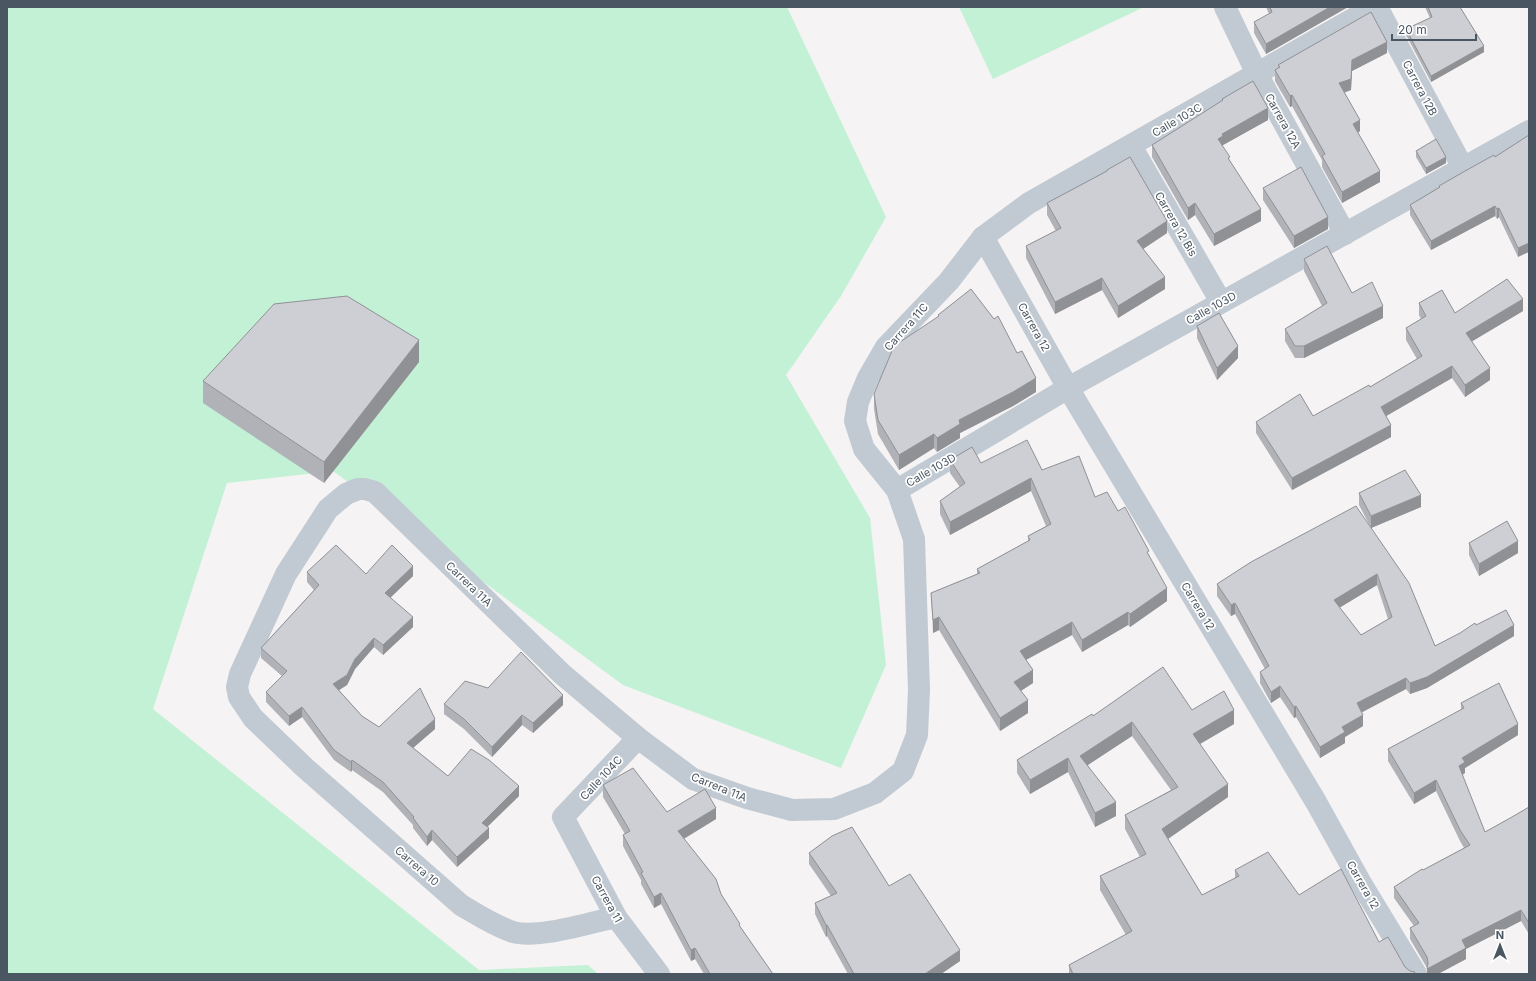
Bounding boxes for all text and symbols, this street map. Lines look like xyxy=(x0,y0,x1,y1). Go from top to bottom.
scale bar xyxy=(1392,16,1476,42)
text: 20 m xyxy=(1398,22,1427,37)
street label: Carrera 12B xyxy=(1400,58,1440,118)
street label: Carrera 12A xyxy=(1262,91,1304,151)
street label: Calle 103C xyxy=(1150,100,1204,140)
street label: Carrera 12 Bis xyxy=(1152,189,1200,259)
street label: Calle 103D xyxy=(1183,288,1239,328)
street label: Carrera 11C xyxy=(881,300,931,354)
street label: Carrera 12 xyxy=(1015,300,1053,354)
street label: Calle 103D xyxy=(904,450,958,490)
street label: Carrera 11A xyxy=(443,559,495,610)
street label: Carrera 12 xyxy=(1178,579,1218,633)
street label: Calle 104C xyxy=(577,753,625,803)
street label: Carrera 11A xyxy=(689,769,749,805)
street label: Carrera 10 xyxy=(392,843,442,889)
street label: Carrera 12 xyxy=(1344,858,1382,912)
street label: Carrera 11 xyxy=(588,873,626,925)
north arrow xyxy=(1480,925,1520,965)
text: N xyxy=(1496,928,1504,942)

